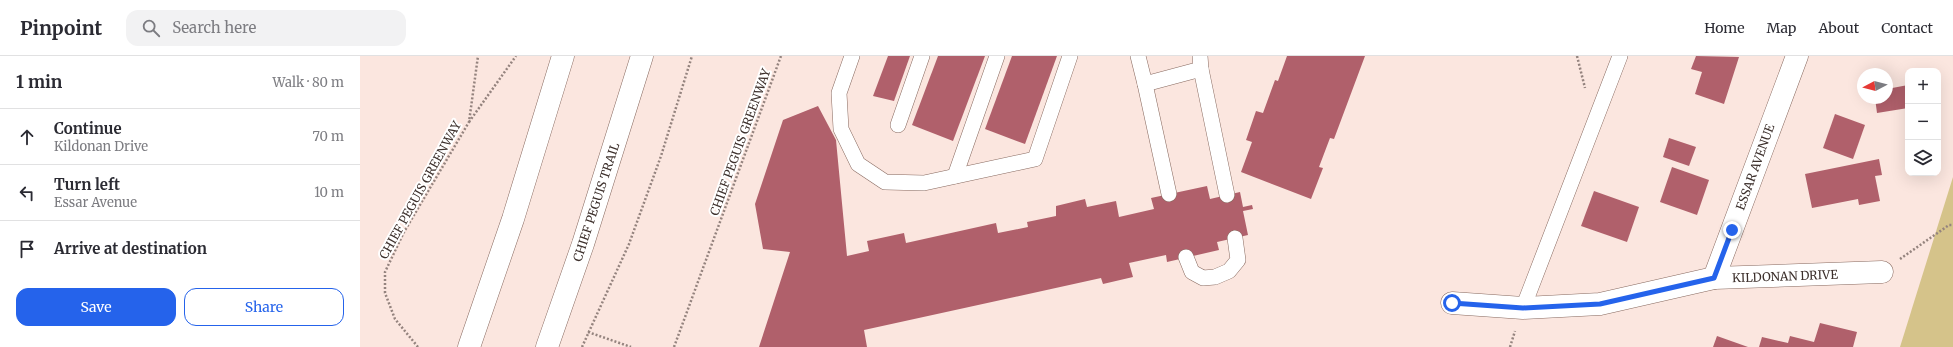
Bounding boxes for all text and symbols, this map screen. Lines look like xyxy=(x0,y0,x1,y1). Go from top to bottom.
search box xyxy=(126,10,406,46)
text: Pinpoint xyxy=(20,16,102,40)
icon: search xyxy=(140,17,162,39)
text: Search here xyxy=(172,18,256,37)
text: Home xyxy=(1704,19,1745,37)
text: Map xyxy=(1767,19,1796,37)
text: About xyxy=(1818,19,1859,37)
text: Contact xyxy=(1881,19,1933,37)
street label: CHIEF PEGUIS GREENWAY xyxy=(706,66,774,217)
north arrow xyxy=(1857,68,1893,104)
map controls xyxy=(1905,68,1941,176)
button: + xyxy=(1905,68,1941,104)
text: 1 min xyxy=(16,71,62,93)
text: Walk · 80 m xyxy=(273,74,344,91)
button: − xyxy=(1905,104,1941,140)
street label: CHIEF PEGUIS GREENWAY xyxy=(376,118,464,261)
text: Continue xyxy=(54,119,122,138)
street label: ESSAR AVENUE xyxy=(1732,122,1778,212)
icon: ahead xyxy=(16,126,38,148)
text: 70 m xyxy=(313,128,344,145)
text: Kildonan Drive xyxy=(54,138,148,155)
street label: CHIEF PEGUIS TRAIL xyxy=(570,140,622,263)
button: layers xyxy=(1905,140,1941,176)
text: Turn left xyxy=(54,175,120,194)
icon: left xyxy=(16,182,38,204)
text: 10 m xyxy=(314,184,344,201)
text: Essar Avenue xyxy=(54,194,137,211)
route end xyxy=(1723,221,1741,239)
icon: arrive xyxy=(16,238,38,260)
text: Arrive at destination xyxy=(54,239,207,258)
street label: KILDONAN DRIVE xyxy=(1732,267,1839,285)
button: Save xyxy=(16,288,176,326)
button: Share xyxy=(184,288,344,326)
route start xyxy=(1443,294,1461,312)

